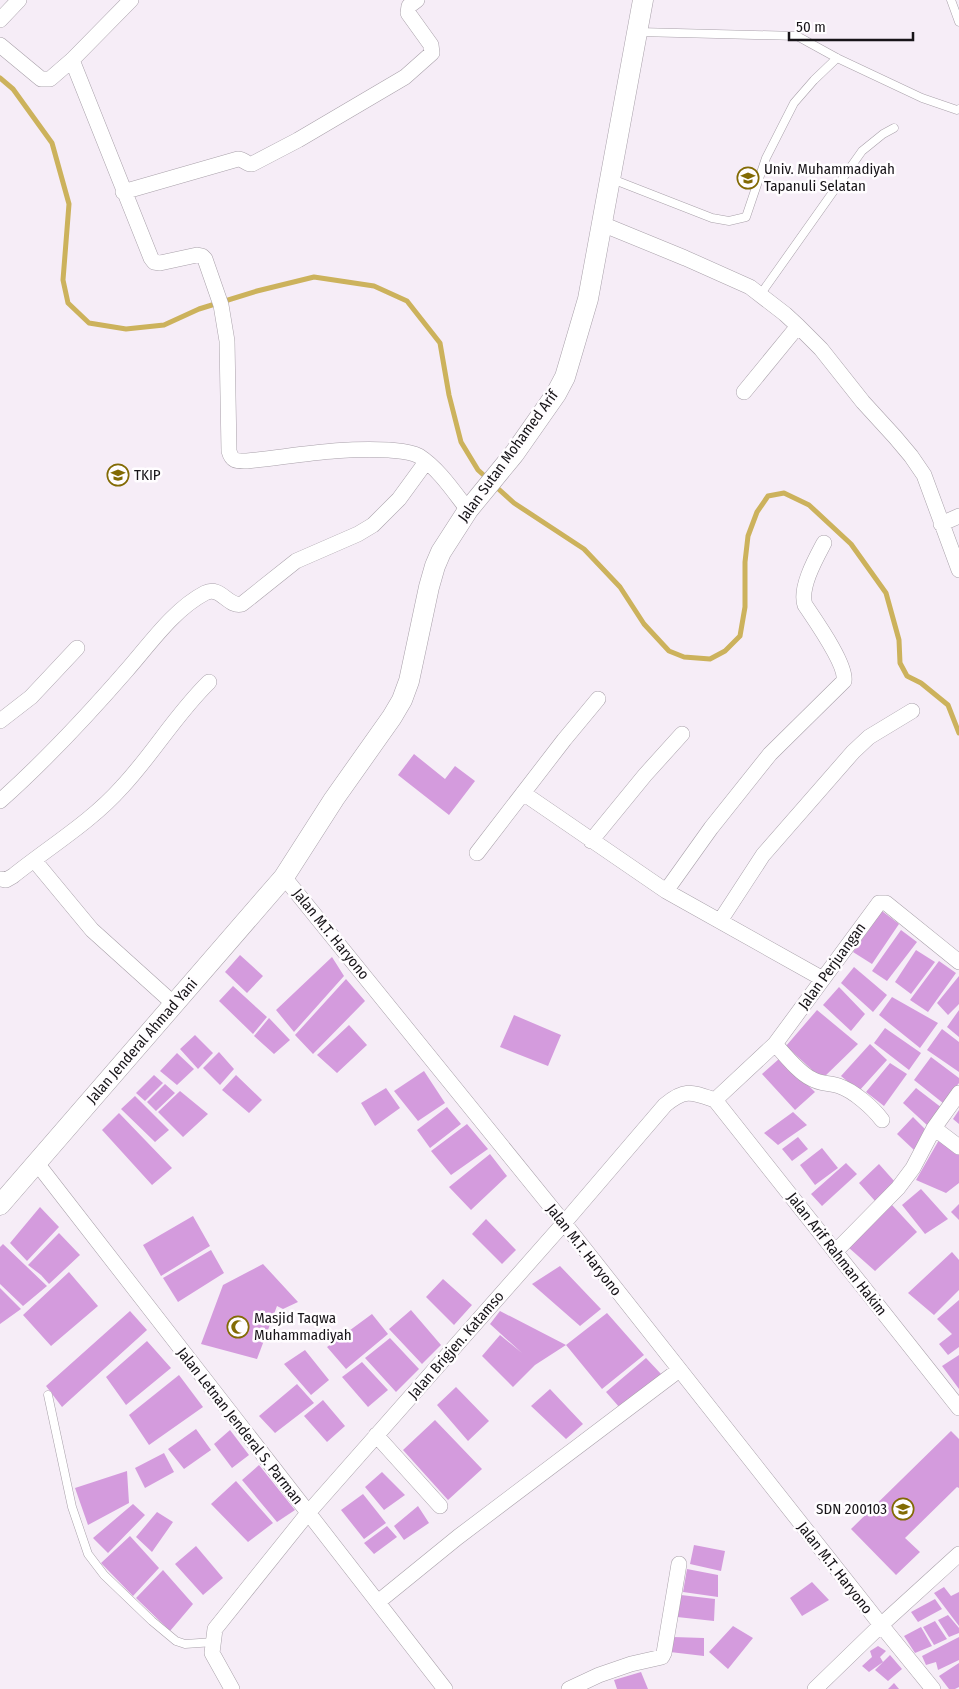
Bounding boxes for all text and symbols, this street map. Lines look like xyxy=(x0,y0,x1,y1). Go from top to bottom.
scale bar xyxy=(789,10,913,42)
text: 50 m xyxy=(796,18,826,36)
place label: Univ. Muhammadiyah Tapanuli Selatan xyxy=(764,160,895,195)
school or university icon: Univ. Muhammadiyah Tapanuli Selatan xyxy=(736,166,760,190)
street label: Jalan Sutan Mohamed Arif xyxy=(454,385,563,525)
school or university icon: TKIP xyxy=(106,463,130,487)
place label: TKIP xyxy=(134,466,161,484)
street label: Jalan M.T. Haryono xyxy=(289,885,373,983)
street label: Jalan Perjuangan xyxy=(795,919,869,1013)
street label: Jalan Jenderal Ahmad Yani xyxy=(83,975,201,1107)
street label: Jalan Arif Rahman Hakim xyxy=(783,1189,891,1319)
street label: Jalan M.T. Haryono xyxy=(543,1200,626,1300)
street label: Jalan Brigjen. Katamso xyxy=(404,1287,508,1403)
place label: Masjid Taqwa Muhammadiyah xyxy=(254,1309,352,1344)
mosque icon: Masjid Taqwa Muhammadiyah xyxy=(226,1315,250,1339)
street label: Jalan Letnan Jenderal S. Parman xyxy=(173,1344,307,1508)
school or university icon: SDN 200103 xyxy=(891,1497,915,1521)
place label: SDN 200103 xyxy=(816,1500,887,1518)
street label: Jalan M.T. Haryono xyxy=(794,1518,877,1618)

